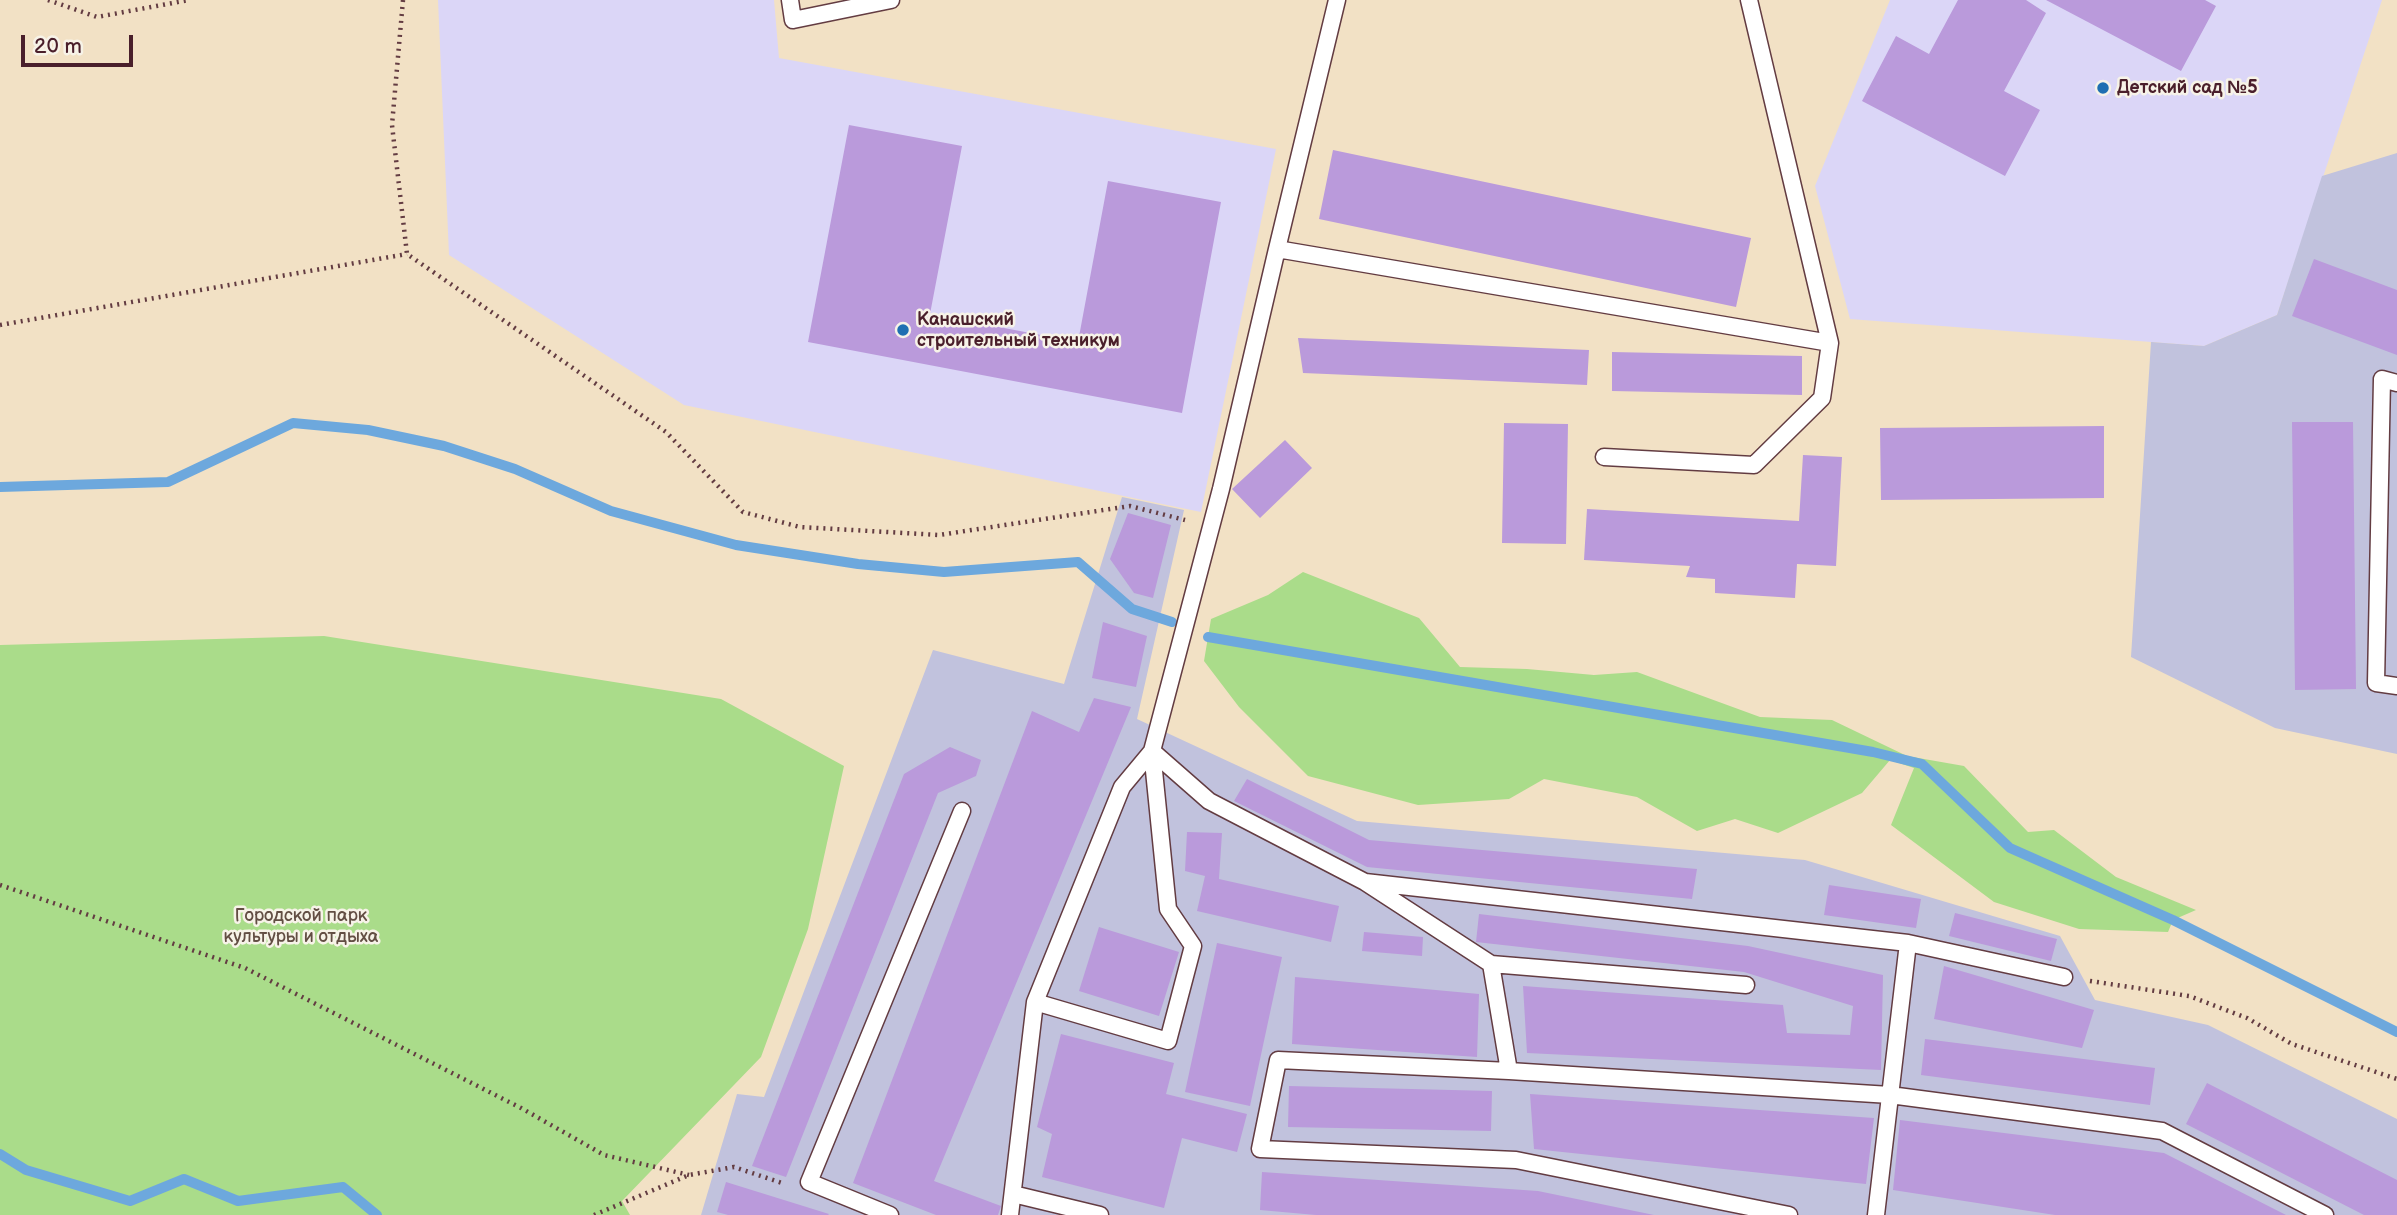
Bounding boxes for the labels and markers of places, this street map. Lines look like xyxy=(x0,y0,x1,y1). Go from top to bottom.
place label: Детский сад №5 xyxy=(2117,77,2258,99)
marker: Детский сад №5 xyxy=(2095,80,2111,96)
place label: Канашский строительный техникум xyxy=(917,309,1120,352)
marker: Канашский строительный техникум xyxy=(895,322,911,338)

